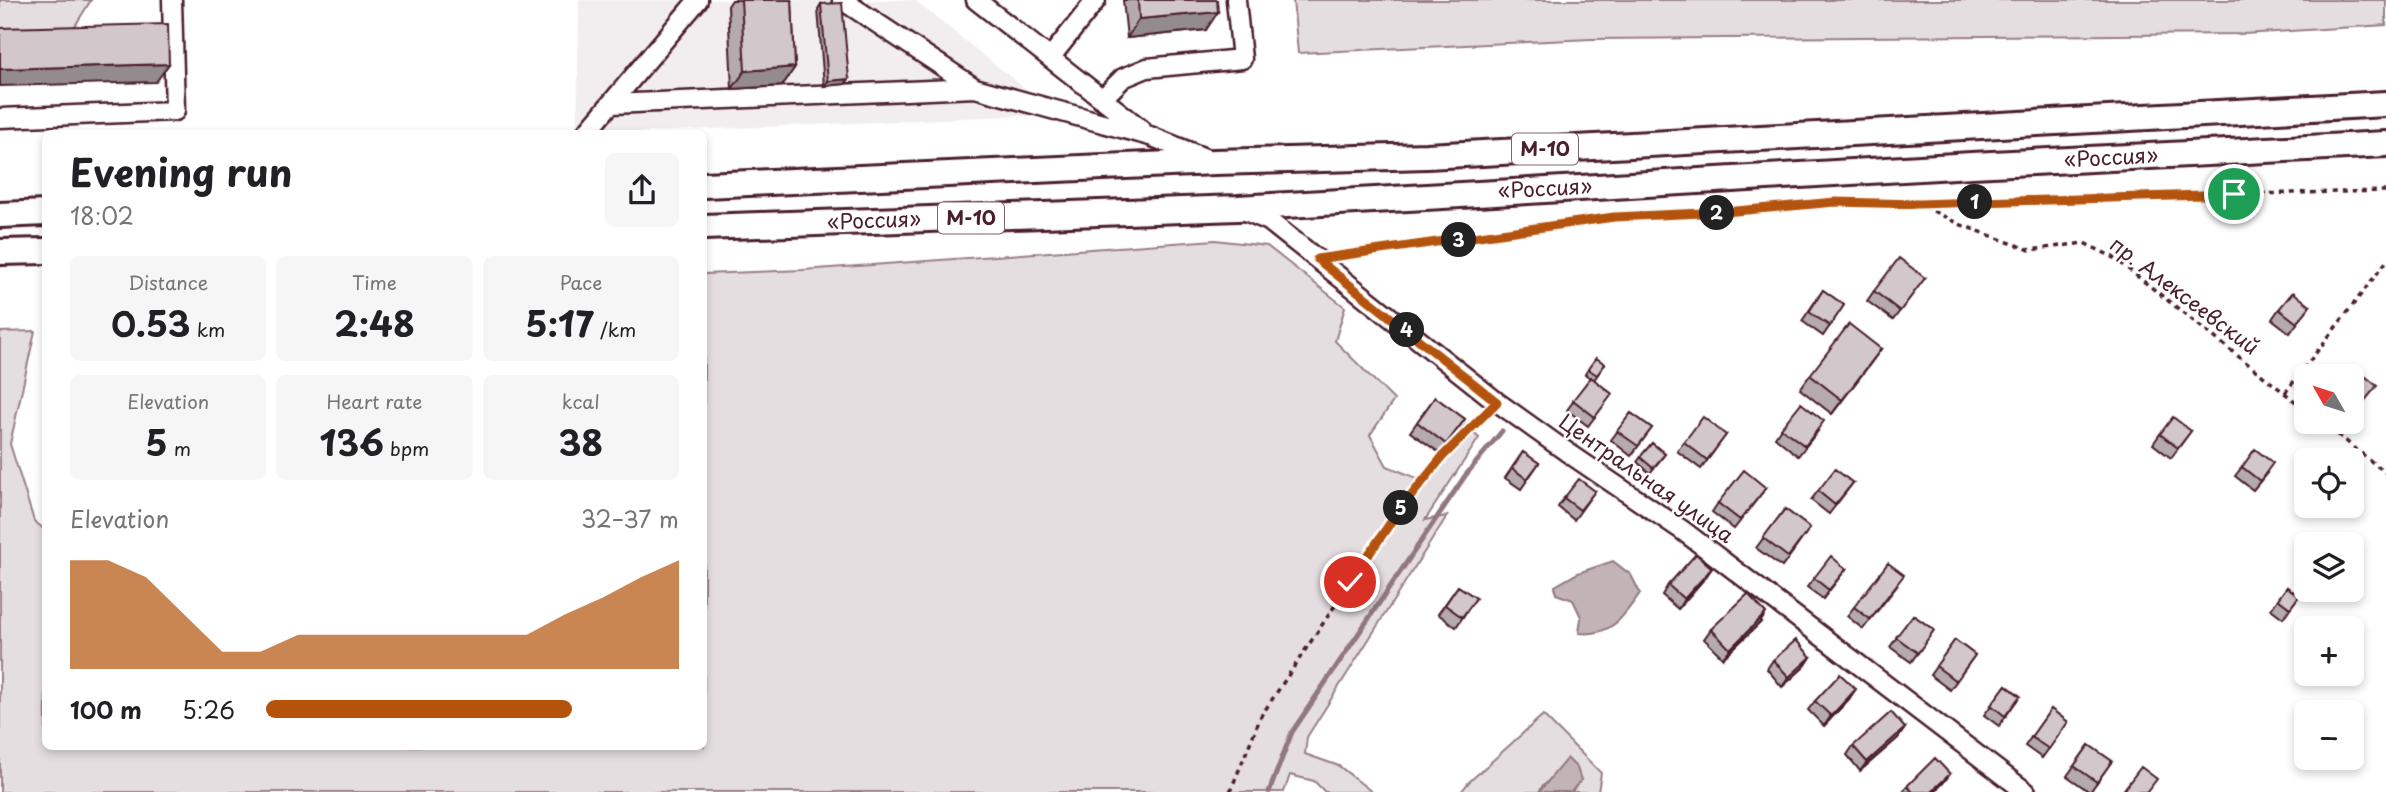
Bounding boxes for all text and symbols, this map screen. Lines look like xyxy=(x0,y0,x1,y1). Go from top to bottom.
road number: М-10 xyxy=(1512,134,1578,164)
street label: «Россия» xyxy=(2063,138,2159,174)
text: Evening run xyxy=(70,143,292,200)
button: share xyxy=(605,153,679,227)
pin xyxy=(2204,164,2264,224)
street label: «Россия» xyxy=(1497,169,1593,205)
icon: arrive xyxy=(2215,175,2253,213)
pin: 1 xyxy=(1958,184,1993,220)
text: 1 xyxy=(1970,187,1979,215)
pin: 2 xyxy=(1700,196,1734,230)
text: 18:02 xyxy=(70,198,134,233)
text: 2 xyxy=(1710,198,1723,226)
street label: «Россия» xyxy=(826,201,922,237)
road number: М-10 xyxy=(938,202,1004,233)
pin: 3 xyxy=(1442,222,1476,258)
text: 3 xyxy=(1452,225,1465,253)
street label: пр. Алексеевский xyxy=(2104,227,2267,361)
text: Distance xyxy=(128,268,208,296)
text: Time xyxy=(352,268,397,296)
text: Pace xyxy=(559,268,602,296)
text: 0.53 xyxy=(111,296,190,349)
text: 2:48 xyxy=(334,296,415,349)
text: 5:17 xyxy=(525,296,594,349)
pin: 4 xyxy=(1390,312,1424,348)
text: km xyxy=(190,315,225,343)
text: /km xyxy=(594,315,636,343)
text: 4 xyxy=(1400,315,1413,343)
north arrow xyxy=(2294,364,2364,434)
map controls xyxy=(2294,364,2364,770)
text: Elevation xyxy=(127,387,209,415)
text: Heart rate xyxy=(327,387,422,415)
text: kcal xyxy=(562,387,600,415)
street label: Центральная улица xyxy=(1553,405,1742,550)
text: 5 xyxy=(145,415,168,468)
text: 136 xyxy=(320,415,384,468)
text: 38 xyxy=(558,415,603,468)
text: m xyxy=(168,434,191,462)
text: bpm xyxy=(384,434,429,462)
button: locate xyxy=(2294,448,2364,518)
pin: 5 xyxy=(1384,490,1418,526)
text: 5 xyxy=(1394,493,1407,521)
text: Elevation xyxy=(70,501,169,536)
text: 32–37 m xyxy=(581,501,679,536)
button: layers xyxy=(2294,532,2364,602)
pin xyxy=(1320,552,1380,612)
icon: check xyxy=(1331,563,1369,601)
button: + xyxy=(2294,616,2364,686)
text: 100 m xyxy=(70,692,142,727)
text: 5:26 xyxy=(182,692,235,727)
button: − xyxy=(2294,700,2364,770)

